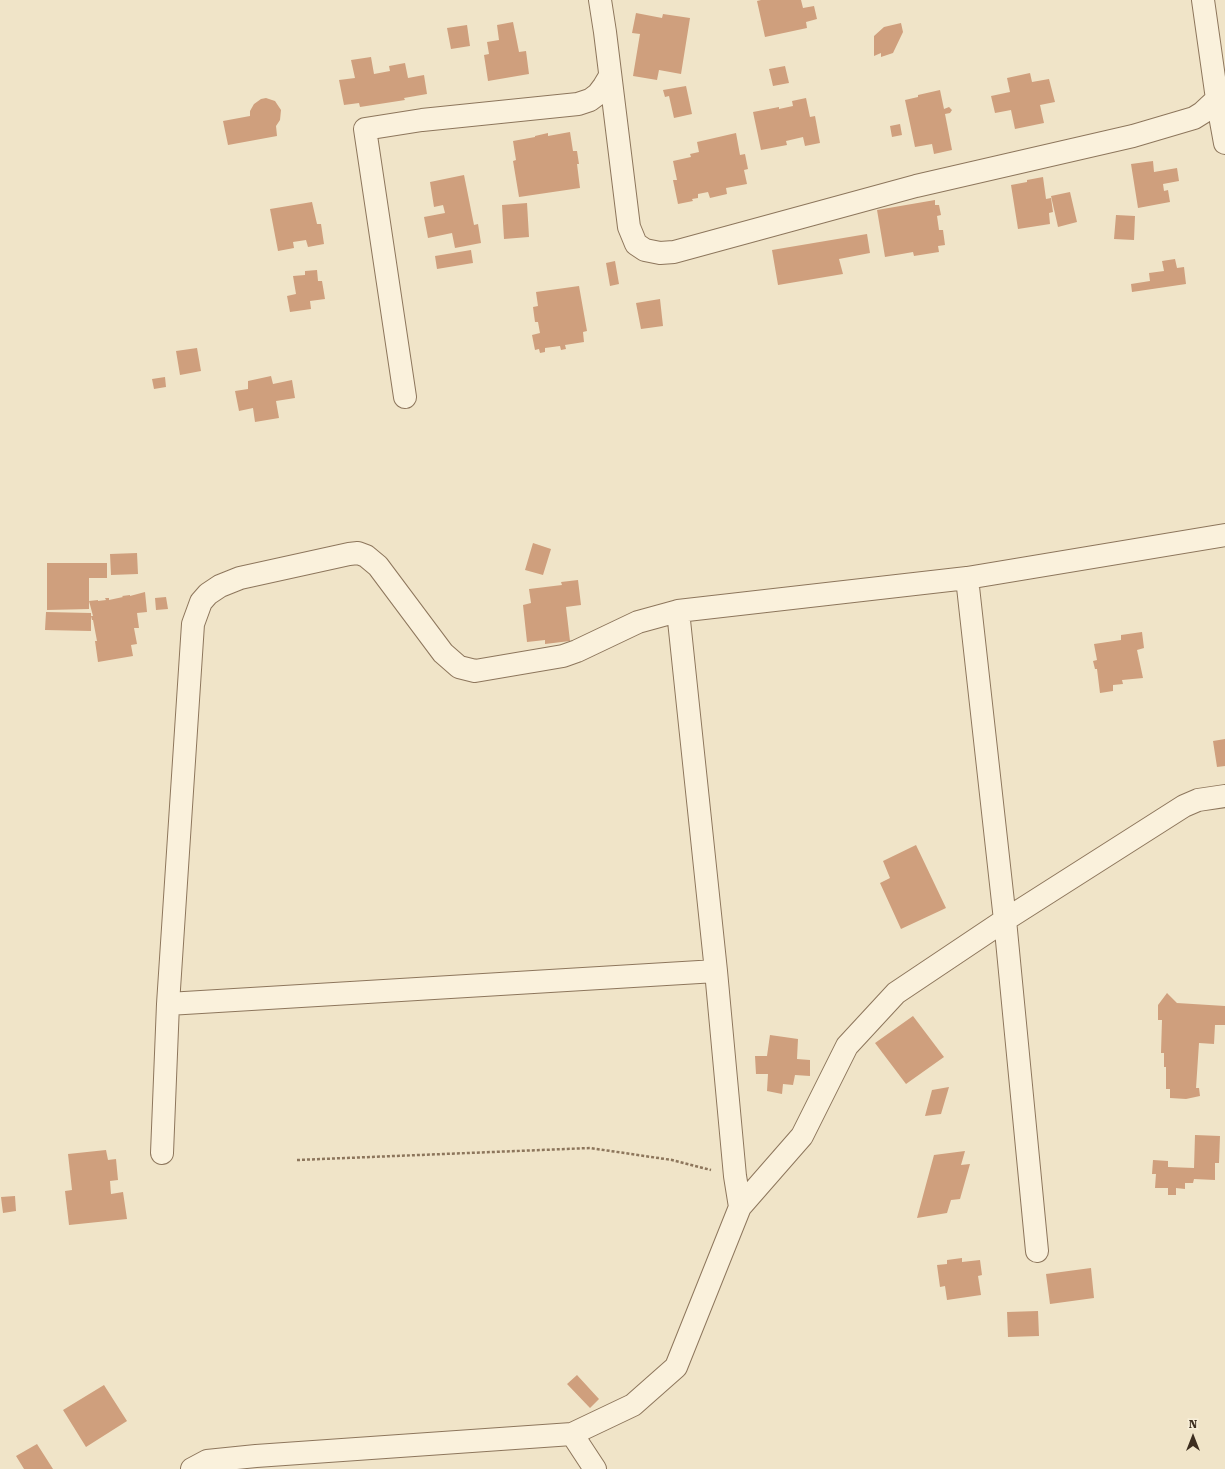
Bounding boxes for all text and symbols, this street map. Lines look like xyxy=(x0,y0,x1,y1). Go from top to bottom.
north arrow xyxy=(1173,1417,1213,1457)
text: N xyxy=(1189,1418,1197,1431)

